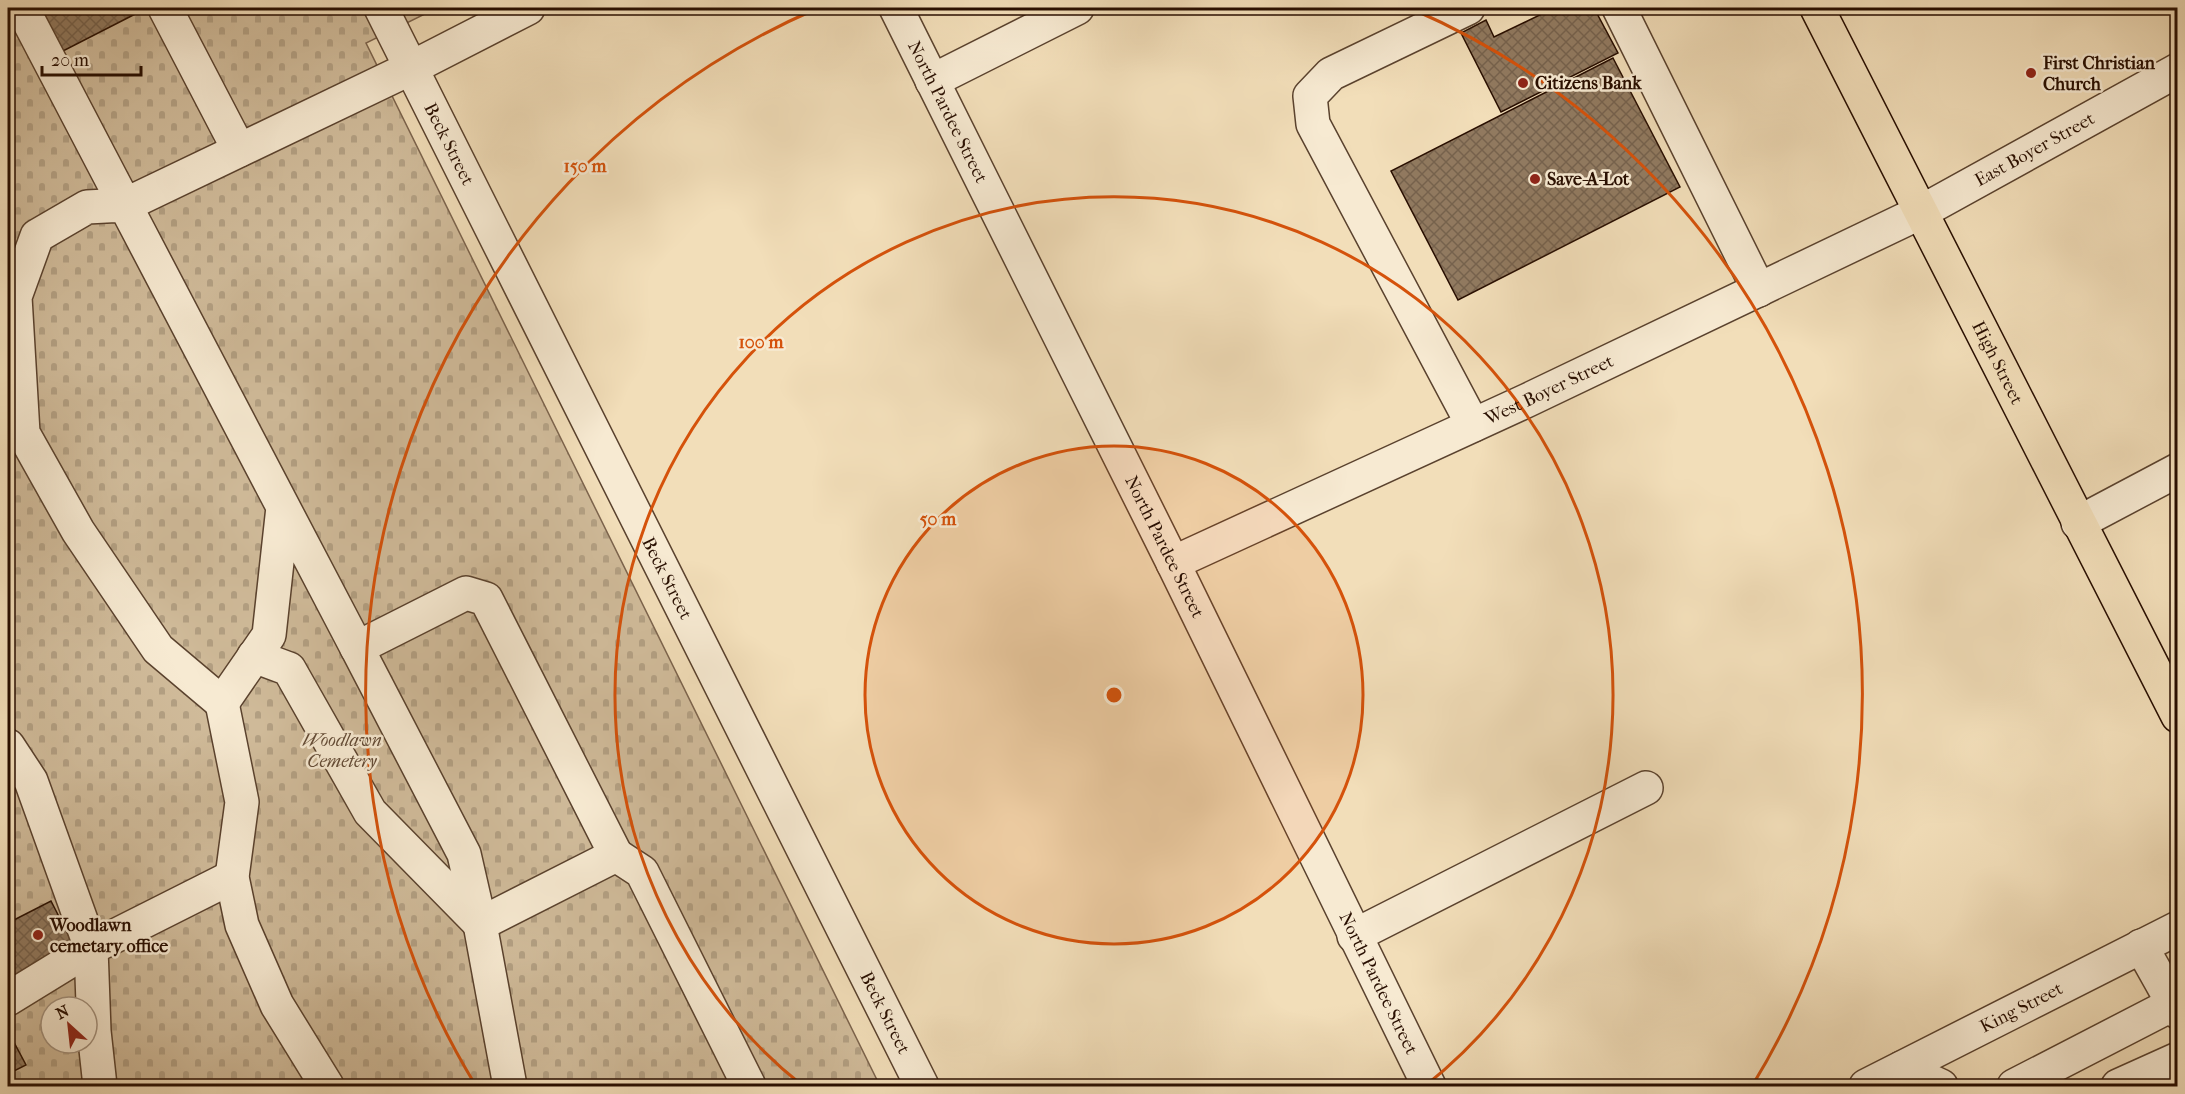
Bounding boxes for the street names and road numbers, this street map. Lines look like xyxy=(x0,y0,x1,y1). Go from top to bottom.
street label: North Pardee Street xyxy=(904,37,992,187)
street label: Beck Street xyxy=(420,99,479,189)
street label: East Boyer Street xyxy=(1971,107,2099,191)
street label: High Street xyxy=(1968,317,2028,408)
street label: West Boyer Street xyxy=(1480,350,1617,429)
street label: North Pardee Street xyxy=(1121,472,1209,622)
street label: Beck Street xyxy=(638,534,697,623)
street label: North Pardee Street xyxy=(1335,908,1423,1058)
street label: Beck Street xyxy=(856,968,915,1058)
street label: King Street xyxy=(1976,977,2067,1037)

